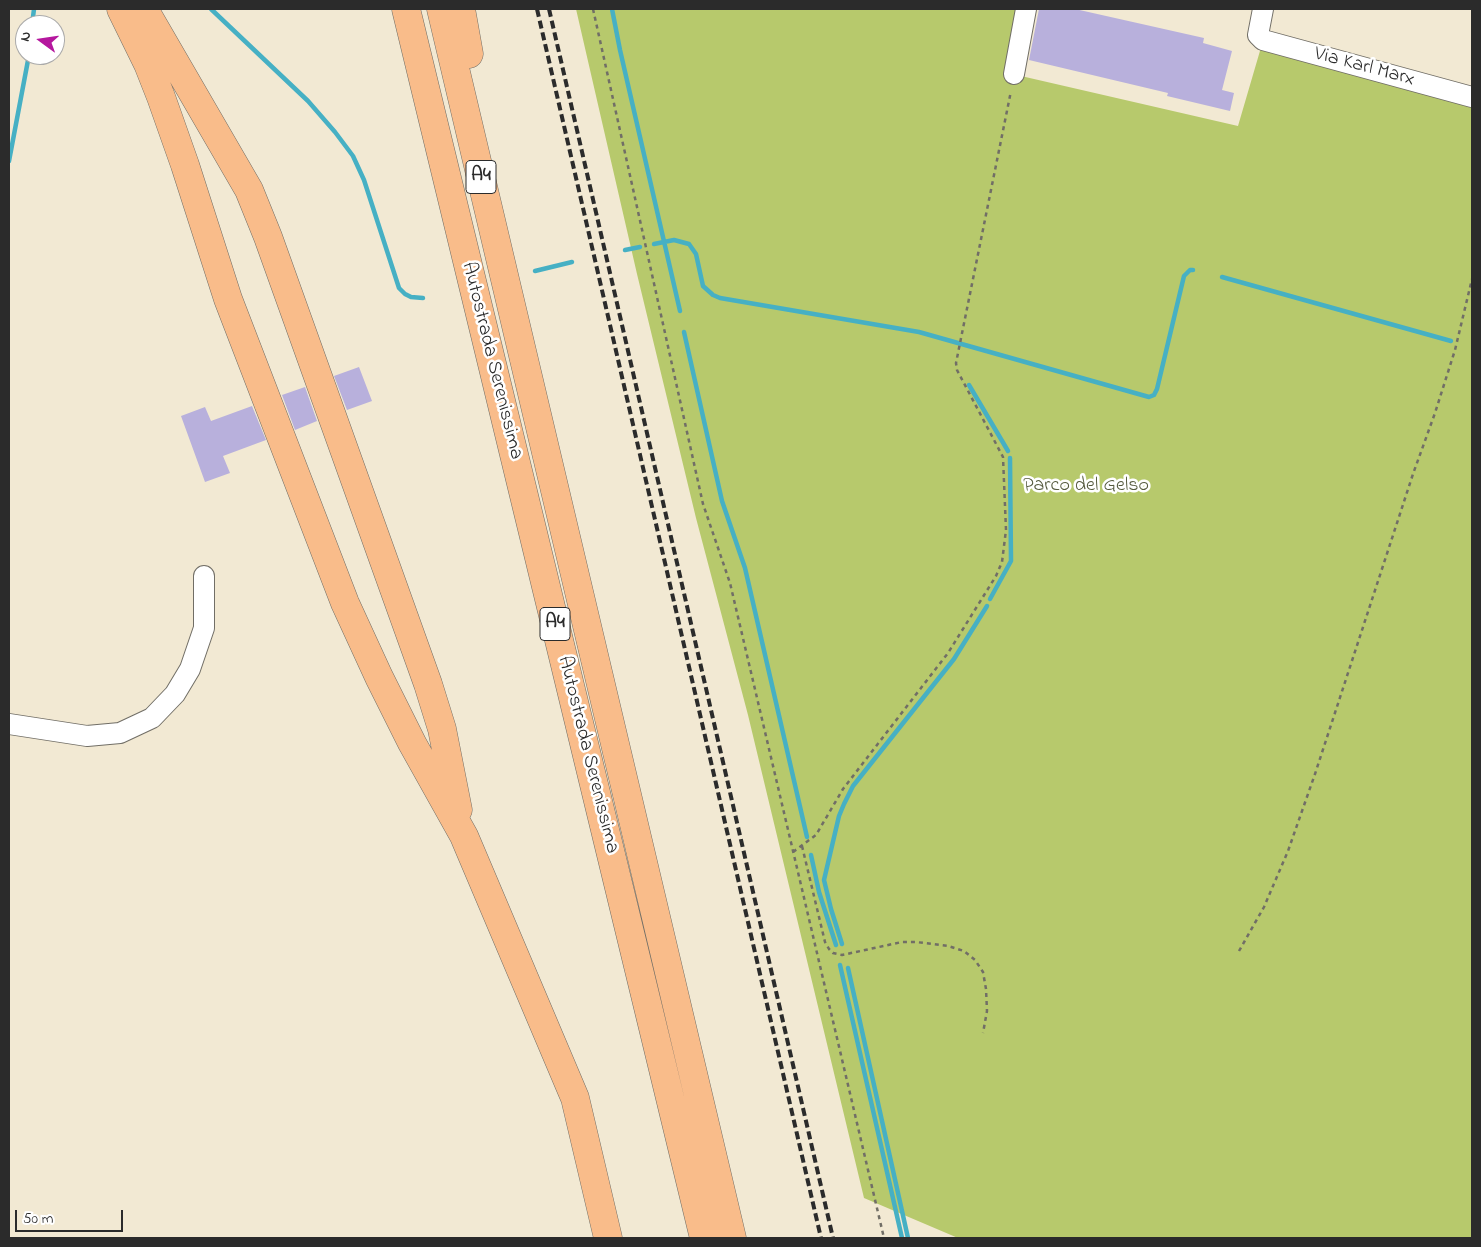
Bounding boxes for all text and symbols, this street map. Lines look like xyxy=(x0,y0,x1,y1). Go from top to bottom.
north arrow xyxy=(15,15,65,65)
text: N xyxy=(15,29,37,44)
street label: Via Karl Marx xyxy=(1311,43,1417,93)
road number: A4 xyxy=(466,160,496,193)
street label: Autostrada Serenissima xyxy=(455,260,527,462)
park label: Parco del Gelso xyxy=(1023,475,1149,499)
road number: A4 xyxy=(540,608,570,640)
street label: Autostrada Serenissima xyxy=(551,654,623,856)
scale bar xyxy=(18,1200,125,1232)
text: 50 m xyxy=(23,1208,53,1230)

